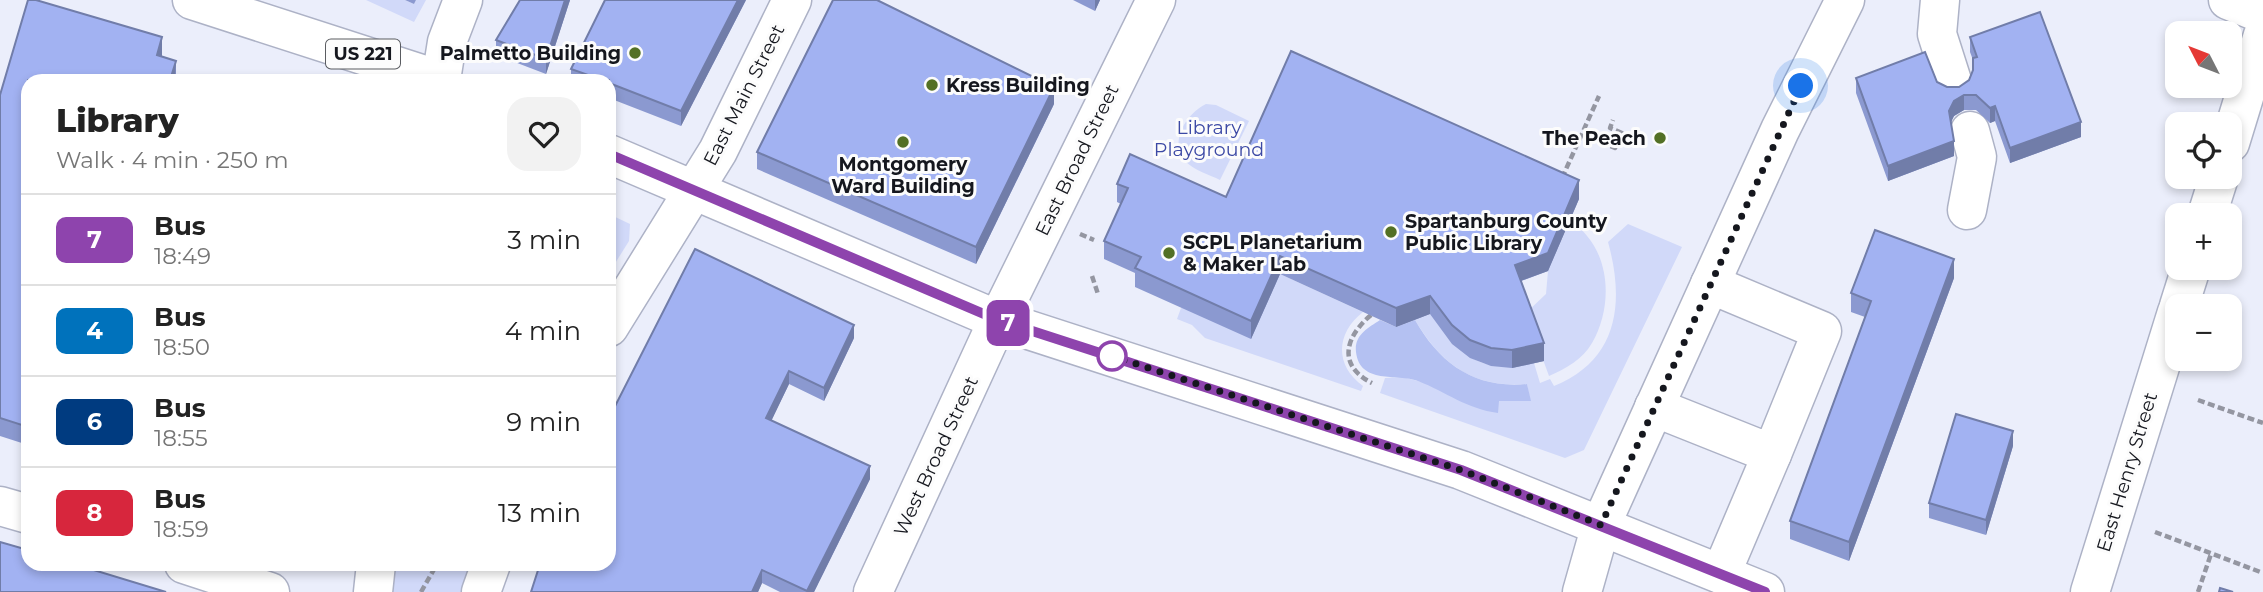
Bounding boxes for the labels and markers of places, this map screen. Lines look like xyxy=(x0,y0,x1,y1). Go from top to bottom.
place label: Palmetto Building xyxy=(440,42,621,65)
marker: Palmetto Building xyxy=(627,45,643,61)
place label: Kress Building xyxy=(946,74,1090,97)
marker: Kress Building xyxy=(924,77,940,93)
place label: The Peach xyxy=(1542,127,1646,150)
marker: The Peach xyxy=(1652,130,1668,146)
marker: Montgomery Ward Building xyxy=(895,134,911,150)
place label: Montgomery Ward Building xyxy=(831,153,975,198)
place label: Spartanburg County Public Library xyxy=(1405,210,1608,255)
marker: Spartanburg County Public Library xyxy=(1383,224,1399,240)
place label: SCPL Planetarium & Maker Lab xyxy=(1183,231,1362,276)
marker: SCPL Planetarium & Maker Lab xyxy=(1161,245,1177,261)
unlabelled marker xyxy=(1097,341,1127,371)

